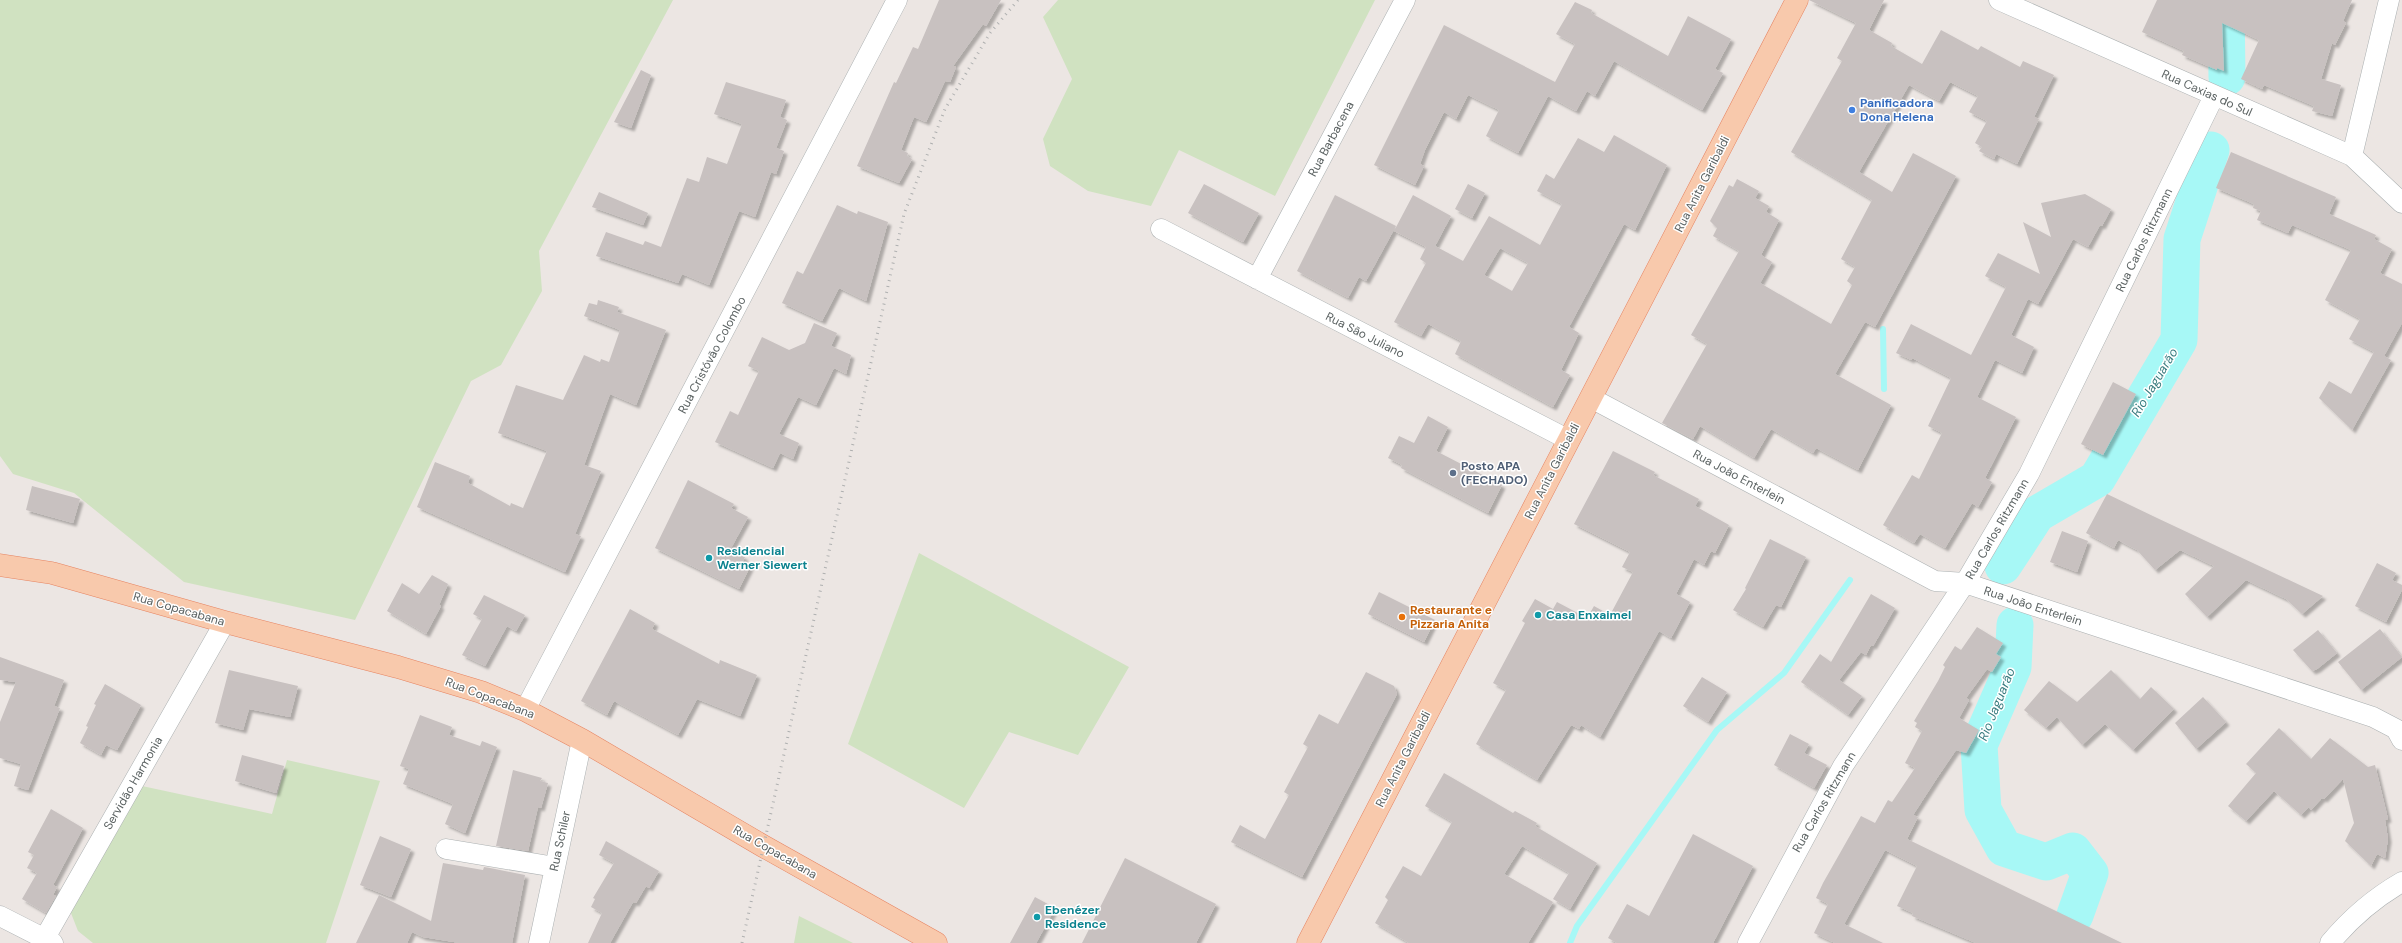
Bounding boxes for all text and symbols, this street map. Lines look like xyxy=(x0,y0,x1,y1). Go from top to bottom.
street label: Rua Caxias do Sul xyxy=(2159,66,2255,120)
place label: Panificadora Dona Helena xyxy=(1860,95,1934,125)
street label: Rua Barbacena xyxy=(1304,99,1358,179)
marker: Panificadora Dona Helena xyxy=(1847,105,1857,115)
street label: Rua Anita Garibaldi xyxy=(1671,133,1733,235)
street label: Rua Carlos Ritzmann xyxy=(2112,185,2176,295)
street label: Rua Cristóvão Colombo xyxy=(674,294,750,416)
street label: Rua São Juliano xyxy=(1323,308,1407,362)
water label: Rio Jaguarão xyxy=(2127,344,2182,420)
street label: Rua Anita Garibaldi xyxy=(1521,420,1583,522)
street label: Rua João Enterlein xyxy=(1690,446,1788,508)
place label: Posto APA (FECHADO) xyxy=(1461,458,1528,488)
marker: Posto APA (FECHADO) xyxy=(1448,468,1458,478)
street label: Rua Carlos Ritzmann xyxy=(1962,476,2032,582)
place label: Residencial Werner Siewert xyxy=(717,543,808,573)
marker: Residencial Werner Siewert xyxy=(704,553,714,563)
street label: Rua João Enterlein xyxy=(1982,583,2084,629)
street label: Rua Copacabana xyxy=(131,588,227,630)
place label: Restaurante e Pizzaria Anita xyxy=(1410,602,1492,632)
place label: Casa Enxaimel xyxy=(1546,607,1631,623)
marker: Casa Enxaimel xyxy=(1533,610,1543,620)
marker: Restaurante e Pizzaria Anita xyxy=(1397,612,1407,622)
water label: Rio Jaguarão xyxy=(1974,665,2019,743)
street label: Rua Copacabana xyxy=(443,674,537,722)
street label: Rua Anita Garibaldi xyxy=(1372,708,1434,810)
street label: Servidão Harmonia xyxy=(100,734,166,832)
street label: Rua Carlos Ritzmann xyxy=(1789,749,1859,855)
street label: Rua Schiler xyxy=(546,809,574,873)
street label: Rua Copacabana xyxy=(730,821,820,883)
place label: Ebenézer Residence xyxy=(1045,902,1106,932)
marker: Ebenézer Residence xyxy=(1032,912,1042,922)

